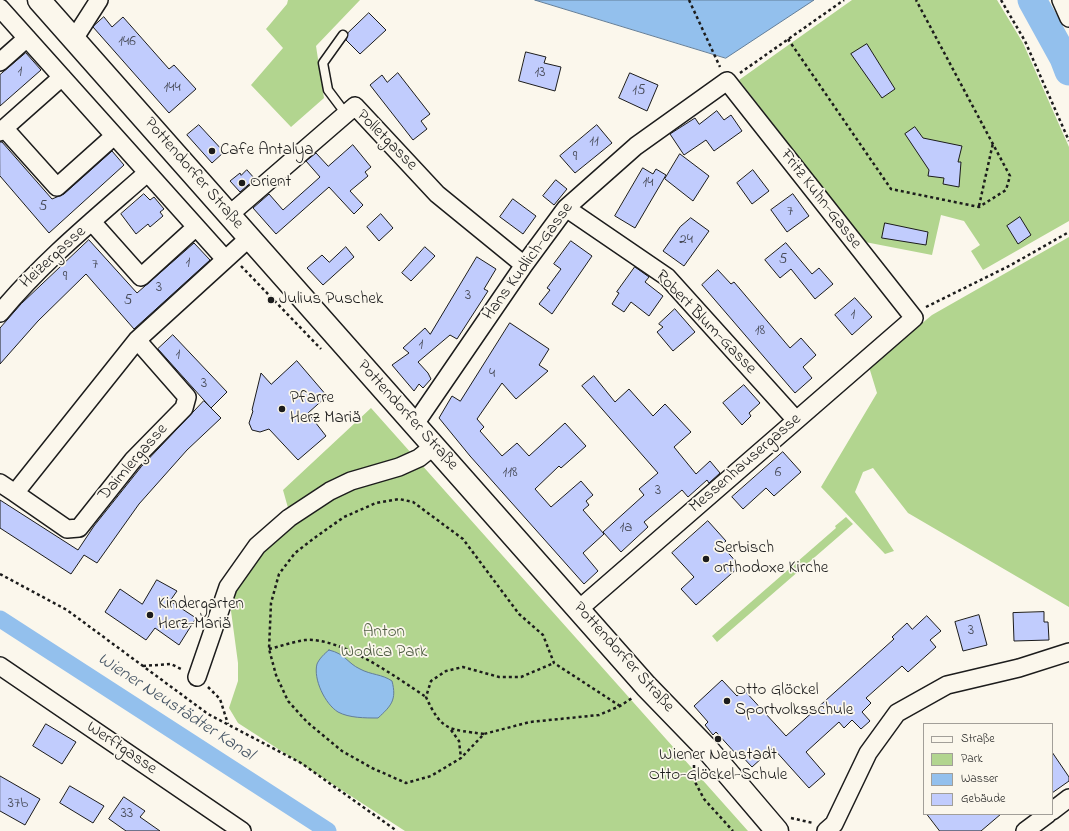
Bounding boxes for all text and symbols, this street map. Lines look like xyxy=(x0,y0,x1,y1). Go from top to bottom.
house number: 146 xyxy=(118,34,136,52)
house number: 1 xyxy=(18,64,22,82)
house number: 13 xyxy=(535,65,545,83)
house number: 144 xyxy=(163,80,181,98)
house number: 15 xyxy=(632,83,646,101)
street label: Polletgasse xyxy=(351,106,421,176)
street label: Pottendorfer Straße xyxy=(139,114,247,234)
house number: 11 xyxy=(589,134,599,152)
place label: Cafe Antalya xyxy=(220,141,313,161)
marker: Cafe Antalya xyxy=(207,146,217,156)
street label: Fritz Kuhn-Gasse xyxy=(775,146,865,254)
house number: 9 xyxy=(573,149,577,167)
place label: Orient xyxy=(250,173,291,193)
house number: 14 xyxy=(643,175,653,193)
marker: Orient xyxy=(237,178,247,188)
house number: 5 xyxy=(39,199,47,217)
street label: Hans Kudlich-Gasse xyxy=(479,199,579,325)
house number: 7 xyxy=(787,204,793,222)
street label: Heizergasse xyxy=(17,222,91,294)
house number: 24 xyxy=(679,232,693,250)
house number: 5 xyxy=(779,252,787,270)
house number: 1 xyxy=(186,255,190,273)
house number: 7 xyxy=(92,257,98,275)
street label: Robert Blum-Gasse xyxy=(650,267,760,379)
house number: 9 xyxy=(63,269,67,287)
house number: 3 xyxy=(156,280,162,298)
house number: 3 xyxy=(465,288,471,306)
place label: Julius Puschek xyxy=(279,290,383,310)
house number: 5 xyxy=(124,293,132,311)
marker: Julius Puschek xyxy=(266,295,276,305)
house number: 1 xyxy=(851,307,855,325)
house number: 18 xyxy=(755,323,765,341)
house number: 1 xyxy=(419,337,423,355)
house number: 1 xyxy=(176,347,180,365)
street label: Pottendorfer Straße xyxy=(352,357,462,475)
house number: 4 xyxy=(489,366,495,384)
house number: 3 xyxy=(201,376,207,394)
place label: Pfarre Herz Mariä xyxy=(290,389,361,429)
marker: Pfarre Herz Mariä xyxy=(277,404,287,414)
street label: Messenhausergasse xyxy=(686,410,806,518)
street label: Daimlergasse xyxy=(95,420,173,506)
house number: 118 xyxy=(502,465,518,483)
house number: 6 xyxy=(775,465,781,483)
house number: 3 xyxy=(655,483,661,501)
house number: 1a xyxy=(620,520,632,538)
place label: Serbisch orthodoxe Kirche xyxy=(714,539,828,579)
marker: Serbisch orthodoxe Kirche xyxy=(701,554,711,564)
place label: Kindergarten Herz-Mariä xyxy=(158,595,244,635)
street label: Pottendorfer Straße xyxy=(568,599,678,717)
marker: Kindergarten Herz-Mariä xyxy=(145,610,155,620)
park label: Anton Wodica Park xyxy=(341,623,427,663)
house number: 3 xyxy=(968,623,974,641)
water label: Wiener Neustädter Kanal xyxy=(93,649,257,767)
place label: Otto Glöckel Sportvolksschule xyxy=(735,681,853,721)
marker: Otto Glöckel Sportvolksschule xyxy=(722,696,732,706)
street label: Werftgasse xyxy=(82,718,160,780)
legend xyxy=(923,723,1053,815)
text: Straße xyxy=(961,730,995,748)
marker: Wiener Neustadt Otto-Glöckel-Schule xyxy=(713,734,723,744)
place label: Wiener Neustadt Otto-Glöckel-Schule xyxy=(649,746,787,786)
text: Park xyxy=(961,750,983,768)
text: Wasser xyxy=(961,770,998,788)
text: Gebäude xyxy=(961,790,1005,808)
house number: 37b xyxy=(8,796,28,814)
house number: 33 xyxy=(121,806,133,824)

